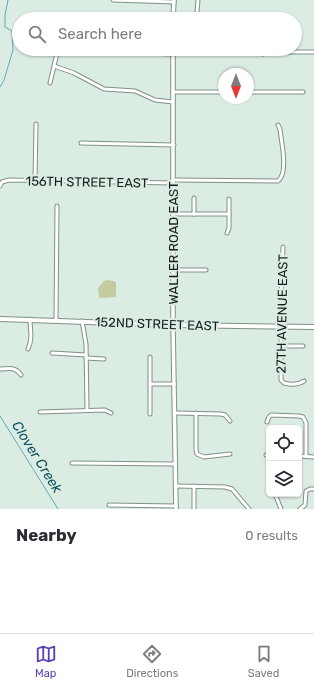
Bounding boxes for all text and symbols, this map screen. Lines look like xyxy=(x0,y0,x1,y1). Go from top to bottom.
search box xyxy=(12,12,302,56)
icon: search xyxy=(26,23,48,45)
text: Search here xyxy=(58,25,142,43)
north arrow xyxy=(218,68,254,104)
street label: 156TH STREET EAST xyxy=(26,173,149,191)
street label: WALLER ROAD EAST xyxy=(166,181,181,304)
street label: 27TH AVENUE EAST xyxy=(273,254,291,374)
street label: 152ND STREET EAST xyxy=(95,314,220,334)
water label: Clover Creek xyxy=(8,418,66,497)
map controls xyxy=(266,425,302,497)
button: locate xyxy=(266,425,302,461)
button: layers xyxy=(266,461,302,497)
text: Nearby xyxy=(16,525,77,545)
text: 0 results xyxy=(245,528,298,543)
tab: Map xyxy=(35,643,57,680)
tab: Directions xyxy=(126,643,178,680)
tab: Saved xyxy=(248,643,279,680)

